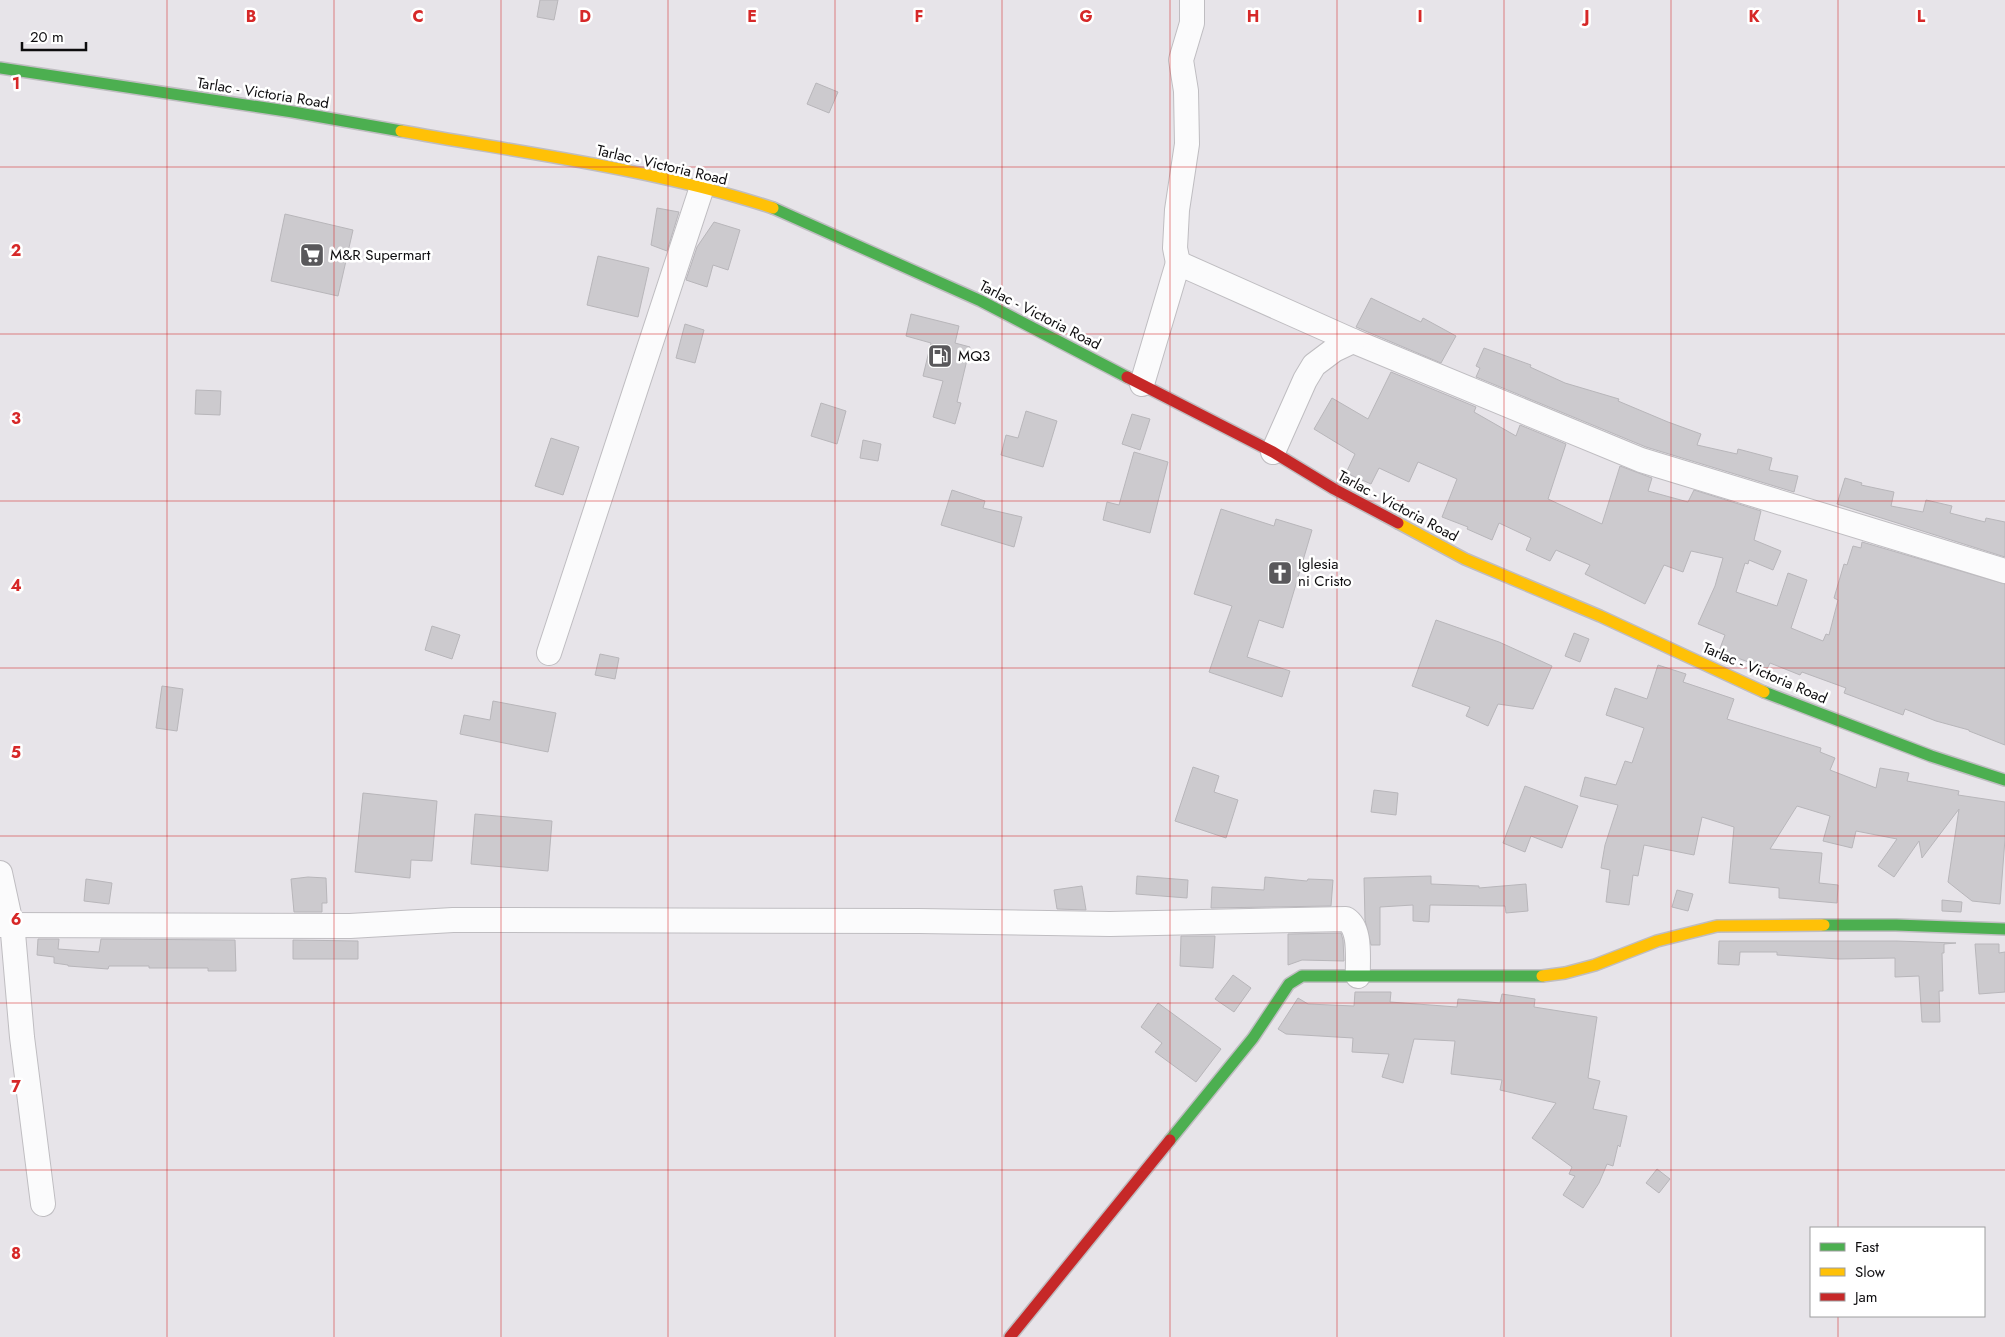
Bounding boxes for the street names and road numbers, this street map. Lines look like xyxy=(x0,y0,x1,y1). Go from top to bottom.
street label: Tarlac - Victoria Road xyxy=(195,72,331,114)
street label: Tarlac - Victoria Road xyxy=(594,139,730,191)
street label: Tarlac - Victoria Road xyxy=(975,275,1105,355)
street label: Tarlac - Victoria Road xyxy=(1334,465,1462,547)
street label: Tarlac - Victoria Road xyxy=(1699,637,1831,709)

